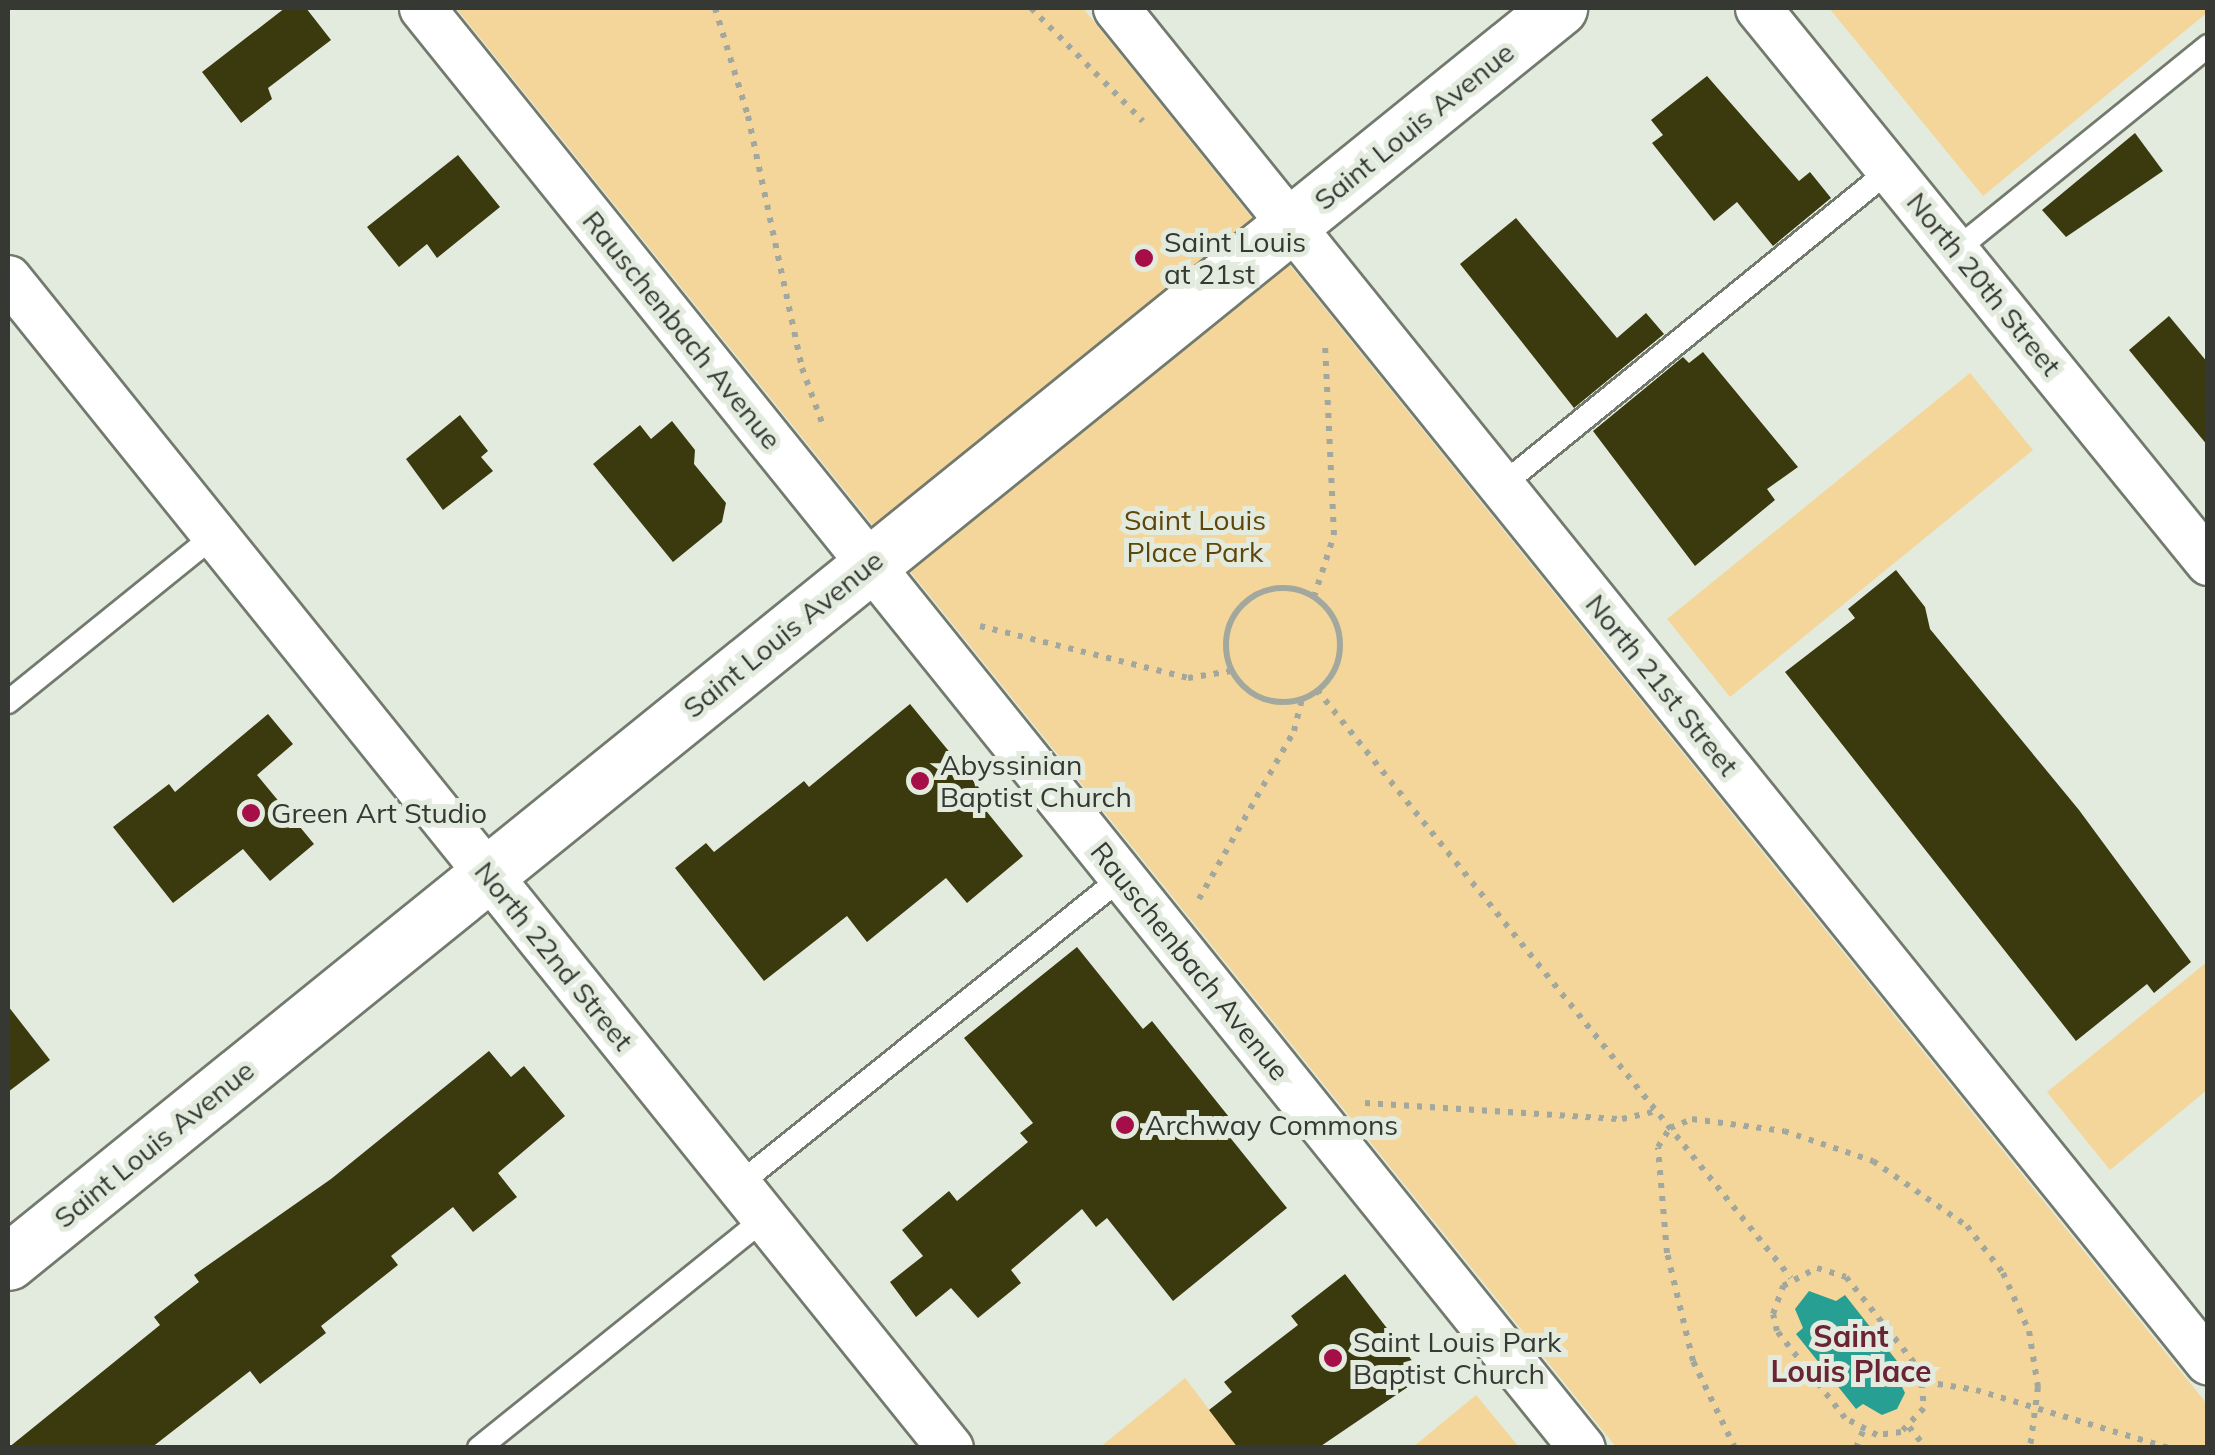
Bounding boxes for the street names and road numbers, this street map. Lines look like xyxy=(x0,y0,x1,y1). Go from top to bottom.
street label: Saint Louis Avenue xyxy=(1307,35,1521,217)
street label: North 20th Street xyxy=(1900,186,2068,382)
street label: Rauschenbach Avenue xyxy=(576,204,788,456)
street label: Saint Louis Avenue xyxy=(676,543,890,725)
street label: North 21st Street xyxy=(1579,588,1745,782)
street label: Rauschenbach Avenue xyxy=(1084,835,1296,1087)
street label: North 22nd Street xyxy=(468,855,640,1057)
street label: Saint Louis Avenue xyxy=(47,1053,261,1235)

